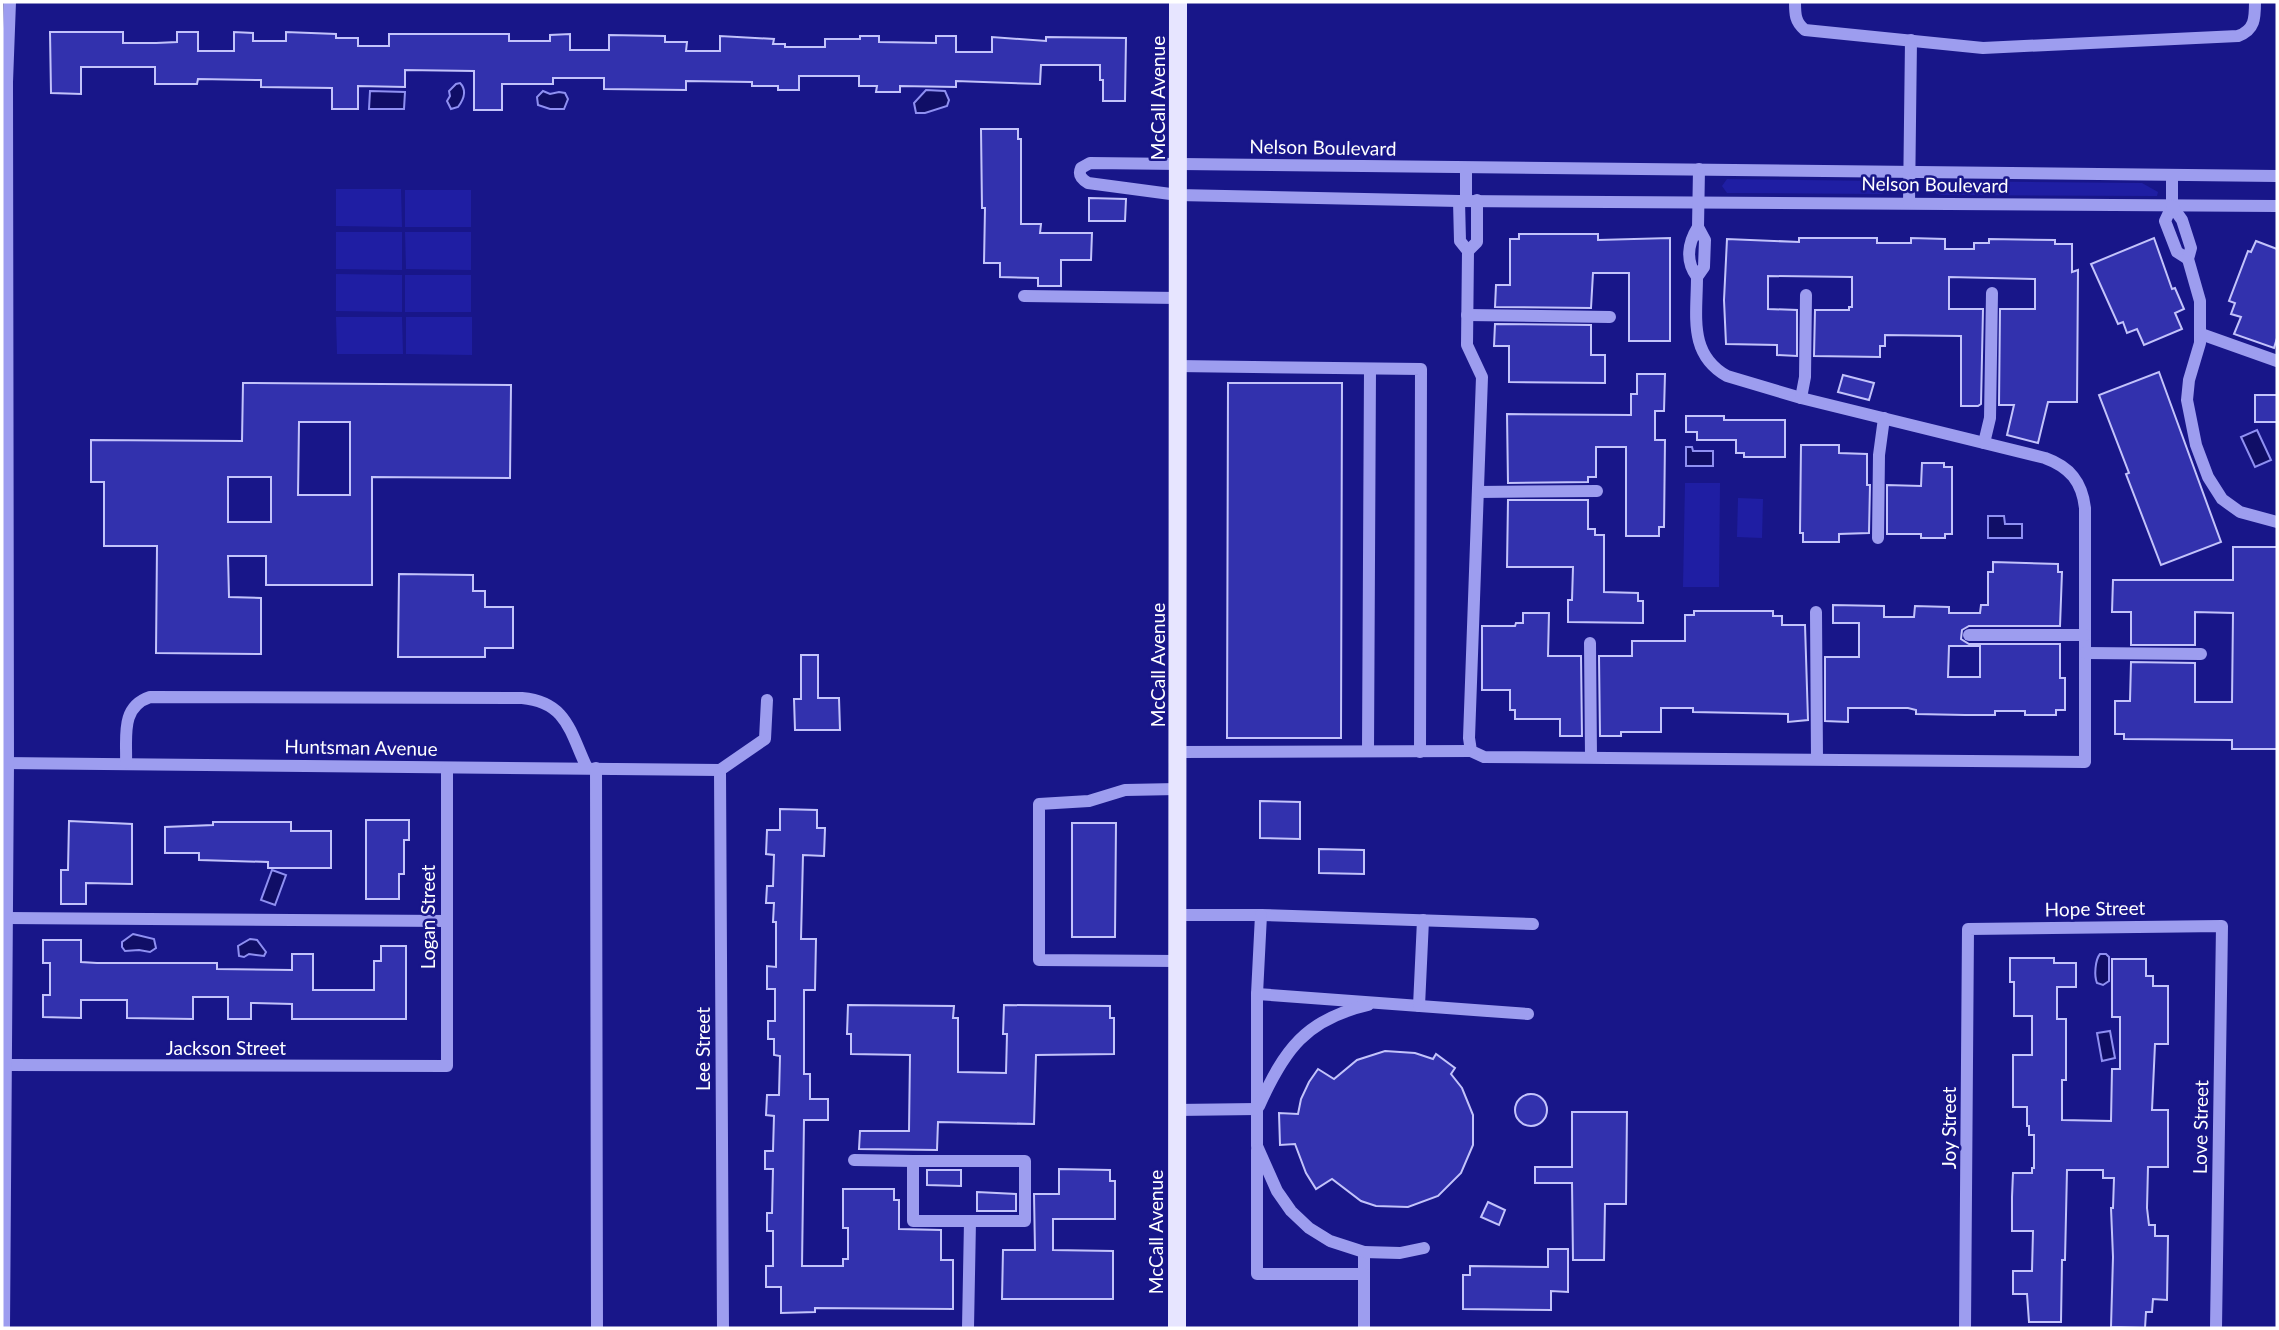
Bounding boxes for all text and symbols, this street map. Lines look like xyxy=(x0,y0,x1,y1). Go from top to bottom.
street label: McCall Avenue xyxy=(1146,36,1169,160)
street label: Nelson Boulevard xyxy=(1249,134,1397,160)
street label: Nelson Boulevard xyxy=(1861,171,2009,197)
street label: McCall Avenue xyxy=(1146,603,1169,727)
street label: Huntsman Avenue xyxy=(284,734,438,760)
street label: Logan Street xyxy=(416,865,439,969)
street label: Hope Street xyxy=(2045,896,2146,920)
street label: Lee Street xyxy=(691,1007,714,1091)
street label: Jackson Street xyxy=(166,1036,286,1059)
street label: Love Street xyxy=(2188,1080,2212,1174)
street label: Joy Street xyxy=(1937,1087,1960,1169)
street label: McCall Avenue xyxy=(1144,1170,1167,1294)

